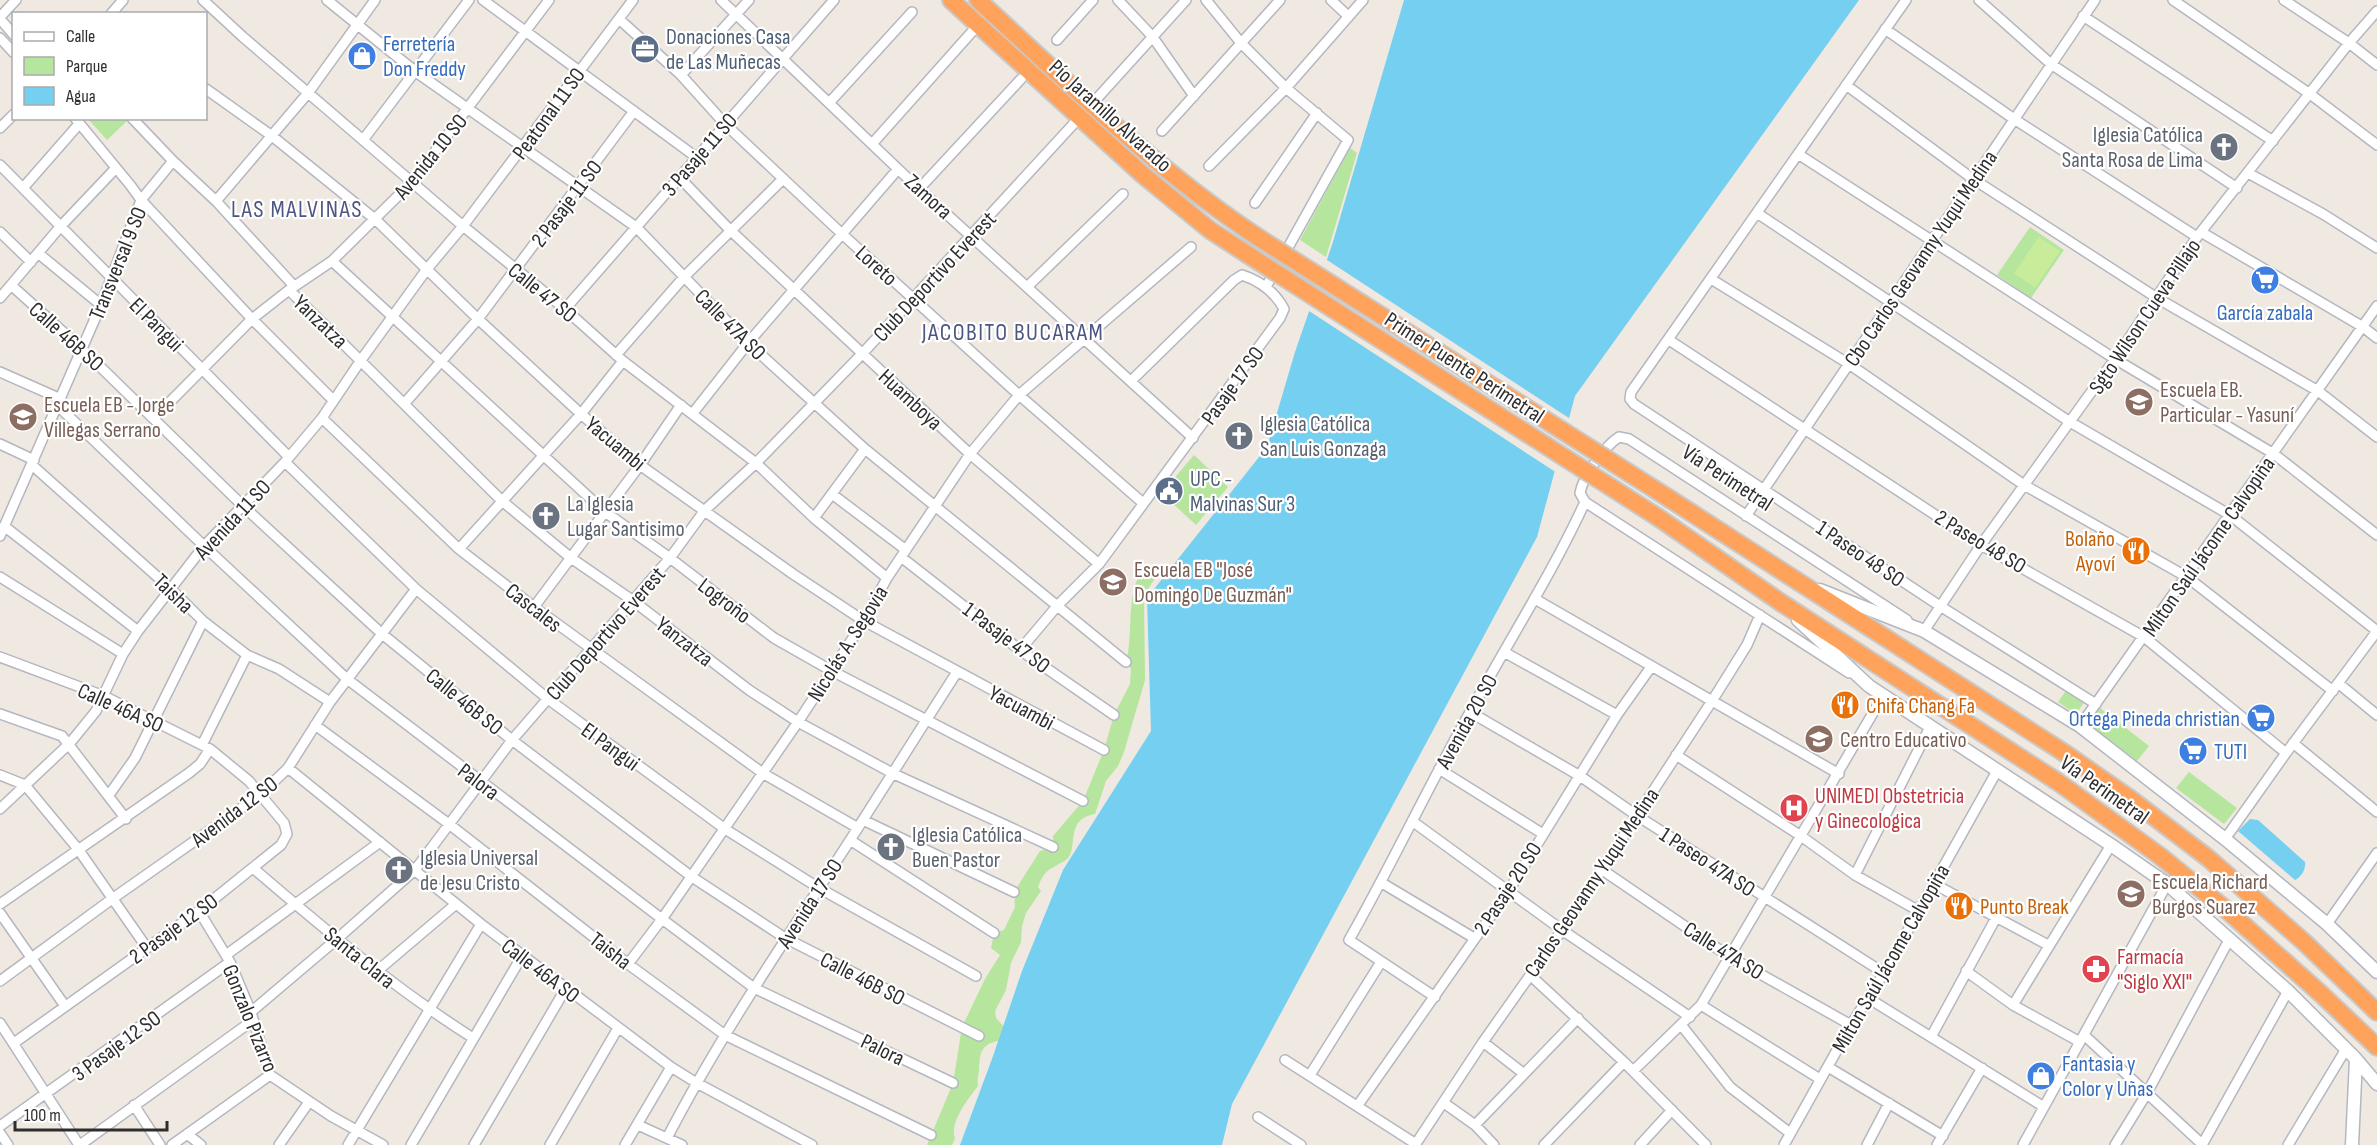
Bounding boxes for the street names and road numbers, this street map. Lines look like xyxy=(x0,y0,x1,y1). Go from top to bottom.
street label: Pío Jaramillo Alvarado xyxy=(1043,54,1177,178)
street label: Peatonal 11 SO xyxy=(507,63,592,165)
street label: 3 Pasaje 11 SO xyxy=(657,108,744,202)
street label: Avenida 10 SO xyxy=(388,109,474,206)
street label: Cbo Carlos Geovanny Yuqui Medina xyxy=(1839,146,2004,372)
street label: 2 Pasaje 11 SO xyxy=(526,155,609,253)
street label: Zamora xyxy=(899,169,957,226)
street label: Transversal 9 SO xyxy=(83,203,153,324)
street label: Club Deportivo Everest xyxy=(868,206,1003,348)
street label: Sgto Wilson Cueva Pillajo xyxy=(2083,234,2207,400)
street label: Loreto xyxy=(849,240,903,292)
street label: Calle 47 SO xyxy=(502,257,582,329)
street label: Calle 47A SO xyxy=(689,284,771,366)
street label: Yanzatza xyxy=(287,290,353,355)
street label: El Pangui xyxy=(123,292,189,358)
street label: Calle 46B SO xyxy=(23,296,109,378)
street label: Primer Puente Perimetral xyxy=(1379,307,1549,430)
street label: Pasaje 17 SO xyxy=(1196,341,1271,430)
street label: Huamboya xyxy=(872,364,948,436)
street label: Yacuambi xyxy=(579,411,651,477)
street label: Vía Perimetral xyxy=(1677,439,1778,518)
street label: Milton Saúl Jácome Calvopiña xyxy=(2137,452,2281,642)
street label: Avenida 11 SO xyxy=(188,474,277,567)
street label: 2 Paseo 48 SO xyxy=(1930,504,2031,580)
street label: 1 Paseo 48 SO xyxy=(1811,515,1909,594)
street label: Club Deportivo Everest xyxy=(541,561,672,706)
street label: Taisha xyxy=(147,568,199,620)
street label: Logroño xyxy=(692,573,756,630)
street label: Cascales xyxy=(499,578,567,639)
street label: Nicolás A. Segovia xyxy=(802,581,895,707)
street label: 1 Pasaje 47 SO xyxy=(957,596,1055,680)
street label: Yanzatza xyxy=(650,611,718,673)
street label: Calle 46B SO xyxy=(420,663,508,741)
street label: Avenida 20 SO xyxy=(1430,670,1504,774)
street label: Calle 46A SO xyxy=(73,677,168,739)
street label: Yacuambi xyxy=(984,680,1059,737)
street label: El Pangui xyxy=(576,717,645,777)
street label: Vía Perimetral xyxy=(2054,750,2154,831)
street label: Palora xyxy=(452,758,504,807)
street label: Avenida 12 SO xyxy=(185,771,284,854)
street label: Carlos Geovanny Yuqui Medina xyxy=(1519,783,1666,983)
street label: 1 Paseo 47A SO xyxy=(1654,821,1760,903)
street label: 2 Pasaje 20 SO xyxy=(1468,837,1548,940)
street label: Avenida 17 SO xyxy=(771,854,849,954)
street label: Milton Saúl Jácome Calvopiña xyxy=(1826,860,1956,1058)
street label: 2 Pasaje 12 SO xyxy=(124,888,224,970)
street label: Calle 47A SO xyxy=(1678,916,1768,987)
street label: Santa Clara xyxy=(318,921,400,995)
street label: Taisha xyxy=(584,926,636,976)
street label: Calle 46A SO xyxy=(496,933,585,1009)
street label: Calle 46B SO xyxy=(815,947,909,1012)
street label: Gonzalo Pizarro xyxy=(216,961,283,1076)
street label: 3 Pasaje 12 SO xyxy=(67,1005,167,1088)
street label: Palora xyxy=(856,1028,909,1072)

